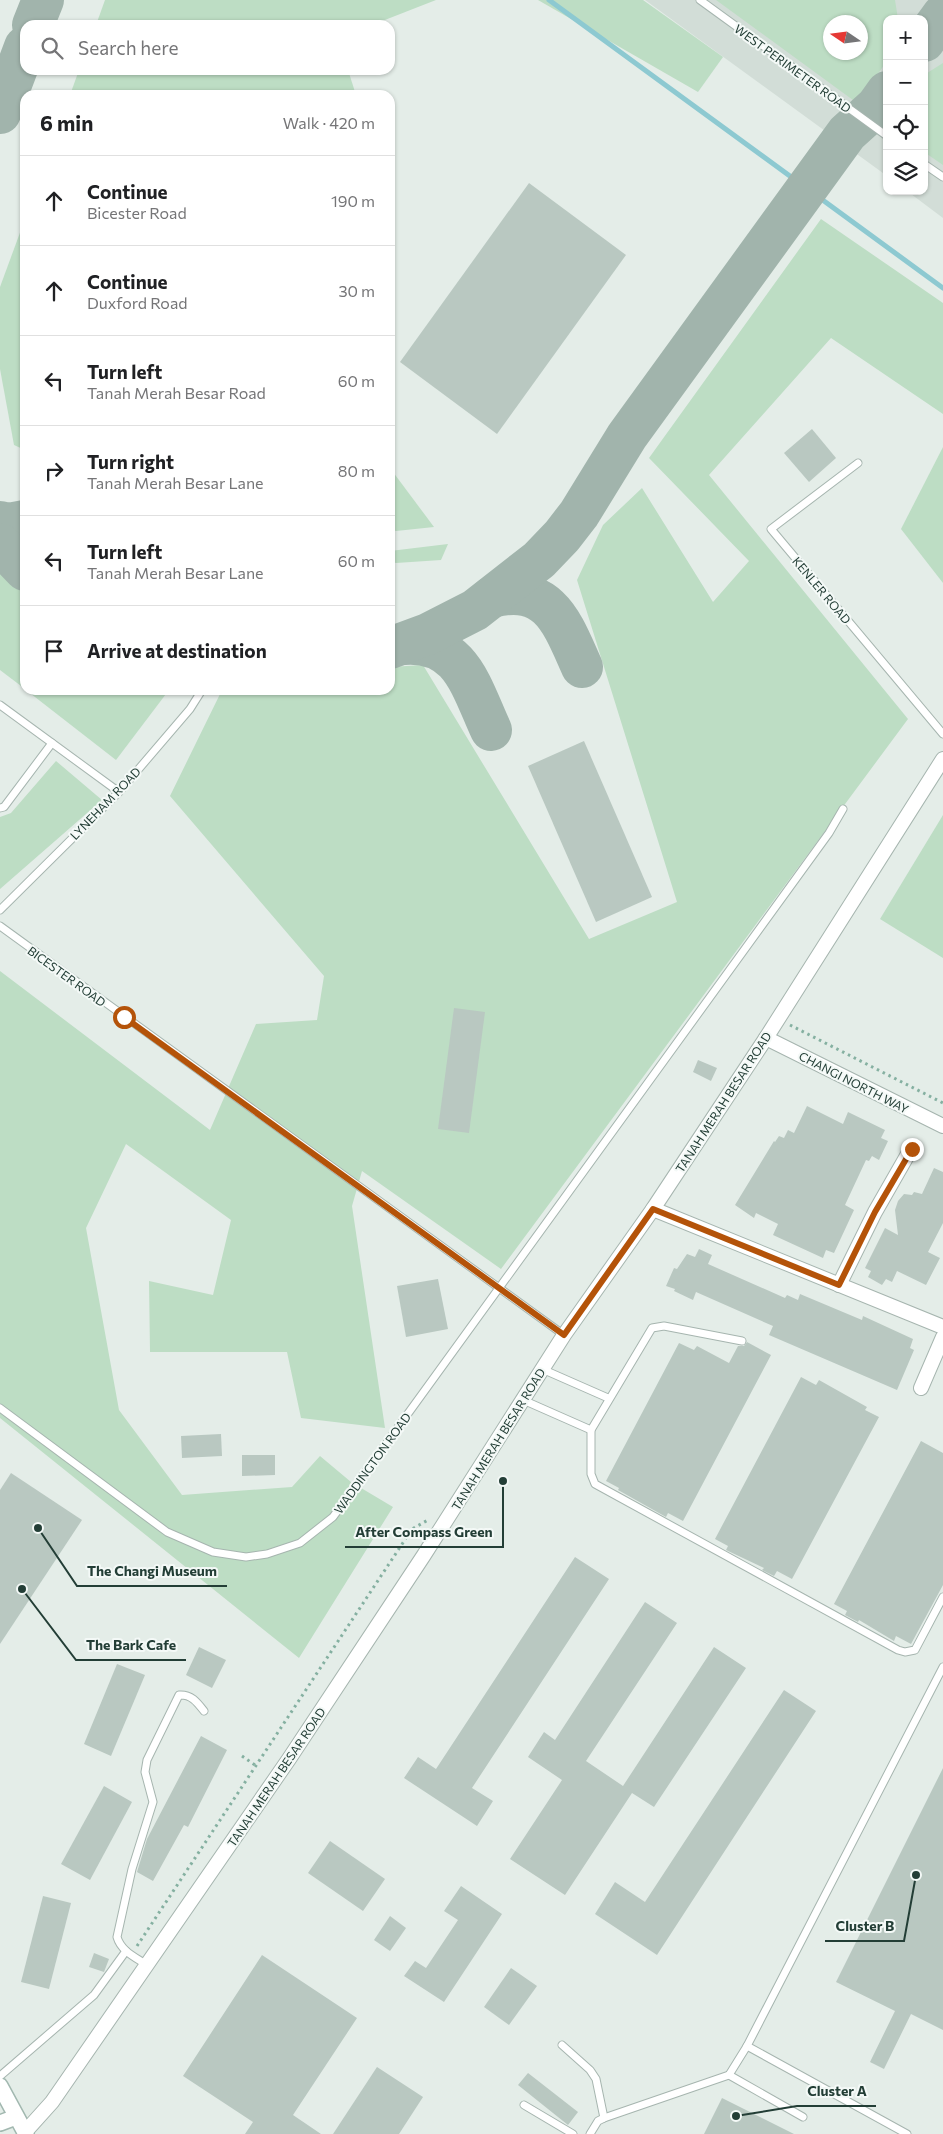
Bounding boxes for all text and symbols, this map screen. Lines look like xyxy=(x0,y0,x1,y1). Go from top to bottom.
north arrow xyxy=(823,15,868,60)
map controls xyxy=(883,15,928,195)
button: + xyxy=(883,15,928,60)
search box xyxy=(20,20,395,75)
street label: WEST PERIMETER ROAD xyxy=(732,21,854,115)
icon: search xyxy=(38,34,66,62)
text: Search here xyxy=(78,36,178,59)
button: − xyxy=(883,60,928,105)
button: locate xyxy=(883,105,928,150)
text: 6 min xyxy=(40,110,93,135)
text: Walk · 420 m xyxy=(283,113,375,132)
button: layers xyxy=(883,150,928,195)
text: Continue xyxy=(87,180,167,203)
icon: ahead xyxy=(40,187,68,215)
text: 190 m xyxy=(331,191,375,210)
text: Bicester Road xyxy=(87,203,187,222)
text: Continue xyxy=(87,270,167,293)
icon: ahead xyxy=(40,277,68,305)
text: 30 m xyxy=(338,281,375,300)
text: Duxford Road xyxy=(87,293,188,312)
text: Turn left xyxy=(87,360,162,383)
icon: left xyxy=(40,367,68,395)
text: 60 m xyxy=(338,371,375,390)
text: Tanah Merah Besar Road xyxy=(87,383,266,402)
text: Turn right xyxy=(87,450,174,473)
icon: right xyxy=(40,457,68,485)
text: 80 m xyxy=(338,461,375,480)
text: Tanah Merah Besar Lane xyxy=(87,473,264,492)
text: Turn left xyxy=(87,540,162,563)
icon: left xyxy=(40,547,68,575)
text: 60 m xyxy=(338,551,375,570)
street label: KENLER ROAD xyxy=(790,554,854,626)
text: Tanah Merah Besar Lane xyxy=(87,563,264,582)
icon: arrive xyxy=(40,637,68,665)
text: Arrive at destination xyxy=(87,639,267,662)
street label: LYNEHAM ROAD xyxy=(67,764,143,842)
street label: BICESTER ROAD xyxy=(25,943,109,1009)
route start xyxy=(113,1006,136,1029)
street label: TANAH MERAH BESAR ROAD xyxy=(672,1029,774,1175)
street label: CHANGI NORTH WAY xyxy=(797,1048,911,1116)
route end xyxy=(901,1138,924,1161)
street label: TANAH MERAH BESAR ROAD xyxy=(448,1365,548,1513)
street label: WADDINGTON ROAD xyxy=(331,1410,413,1516)
callout: After Compass Green xyxy=(345,1518,503,1547)
text: After Compass Green xyxy=(355,1523,493,1540)
callout: The Changi Museum xyxy=(77,1557,227,1586)
text: The Changi Museum xyxy=(87,1562,217,1579)
callout: The Bark Cafe xyxy=(76,1631,186,1660)
text: The Bark Cafe xyxy=(86,1636,176,1653)
street label: TANAH MERAH BESAR ROAD xyxy=(224,1705,328,1849)
callout: Cluster B xyxy=(825,1912,904,1941)
text: Cluster B xyxy=(836,1917,894,1934)
callout: Cluster A xyxy=(797,2077,876,2106)
text: Cluster A xyxy=(807,2082,867,2099)

